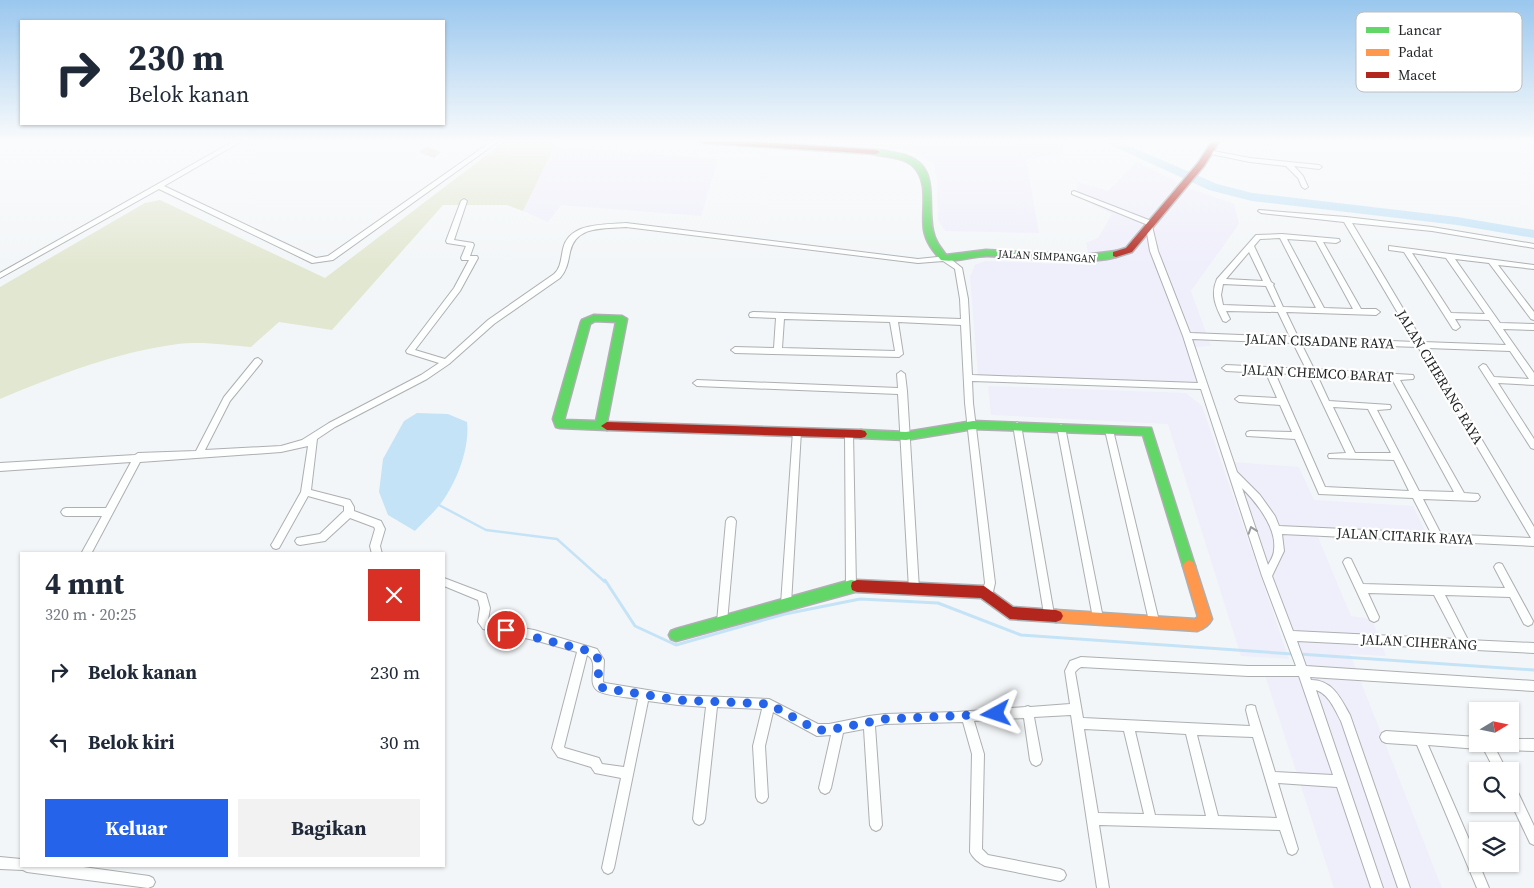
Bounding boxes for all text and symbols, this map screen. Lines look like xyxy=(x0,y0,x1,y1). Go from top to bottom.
legend xyxy=(1356,12,1522,92)
text: Lancar xyxy=(1398,20,1442,40)
text: 230 m xyxy=(128,34,224,82)
icon: right xyxy=(45,40,110,105)
text: Padat xyxy=(1398,42,1433,62)
text: Macet xyxy=(1398,65,1436,85)
text: Belok kanan xyxy=(128,79,249,109)
street label: JALAN SIMPANGAN xyxy=(997,246,1096,267)
street label: JALAN CIHERANG RAYA xyxy=(1391,305,1489,449)
street label: JALAN CISADANE RAYA xyxy=(1244,328,1396,354)
street label: JALAN CHEMCO BARAT xyxy=(1241,359,1395,387)
street label: JALAN CITARIK RAYA xyxy=(1335,522,1474,550)
one-way arrow xyxy=(1248,526,1258,535)
text: 4 mnt xyxy=(45,563,124,604)
button: close xyxy=(368,569,420,621)
text: 320 m · 20:25 xyxy=(45,603,136,625)
pin xyxy=(485,609,527,651)
icon: arrive xyxy=(492,616,520,644)
street label: JALAN CIHERANG xyxy=(1359,629,1478,655)
icon: right xyxy=(45,658,73,686)
text: Belok kanan xyxy=(88,659,197,685)
text: 230 m xyxy=(370,659,420,685)
position arrow xyxy=(969,687,1021,739)
north arrow xyxy=(1469,702,1519,752)
map controls xyxy=(1469,702,1519,872)
icon: left xyxy=(45,728,73,756)
text: Belok kiri xyxy=(88,729,175,755)
text: 30 m xyxy=(379,729,420,755)
button: search xyxy=(1469,762,1519,812)
button: Keluar xyxy=(45,799,228,857)
button: Bagikan xyxy=(238,799,420,857)
button: layers xyxy=(1469,822,1519,872)

